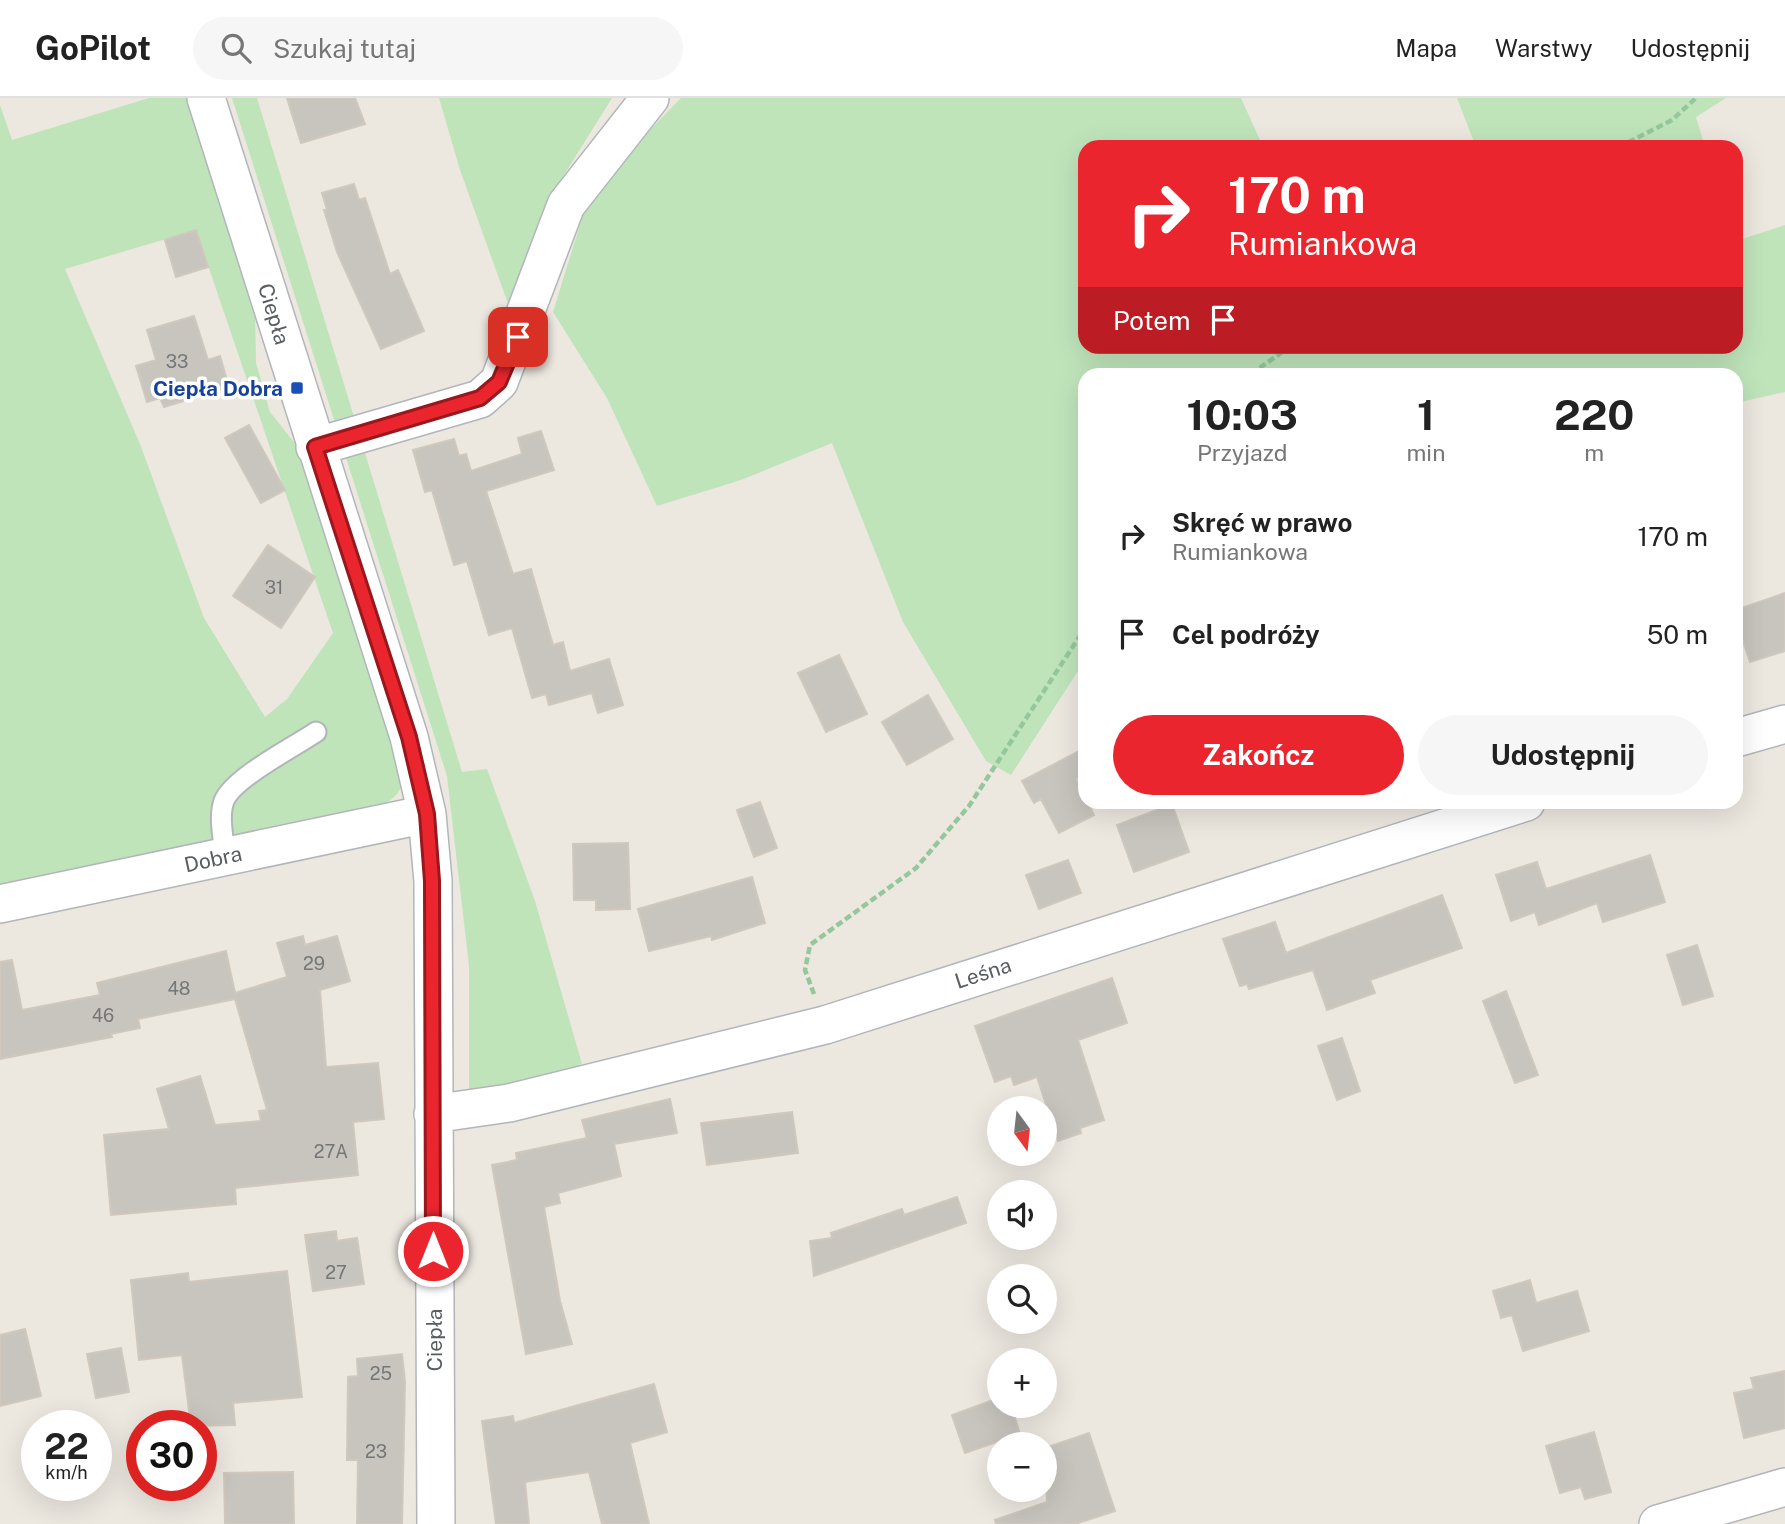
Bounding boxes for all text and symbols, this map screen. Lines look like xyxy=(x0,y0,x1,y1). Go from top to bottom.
search box xyxy=(193,17,683,80)
text: GoPilot xyxy=(35,29,151,67)
icon: search xyxy=(217,29,255,67)
text: Szukaj tutaj xyxy=(273,33,416,64)
text: Mapa xyxy=(1395,34,1457,62)
text: Warstwy xyxy=(1495,34,1593,62)
text: Udostępnij xyxy=(1631,34,1750,62)
text: 170 m xyxy=(1228,166,1366,224)
icon: right xyxy=(1113,168,1204,259)
text: Rumiankowa xyxy=(1228,225,1417,262)
street label: Ciepła xyxy=(253,280,295,348)
icon: arrive xyxy=(1204,301,1242,339)
text: Potem xyxy=(1113,305,1190,336)
pin xyxy=(488,307,548,367)
icon: arrive xyxy=(499,318,537,356)
house number: 33 xyxy=(166,351,188,372)
place label: Ciepła Dobra xyxy=(153,376,283,401)
marker: Ciepła Dobra xyxy=(289,380,305,396)
text: 10:03 xyxy=(1187,390,1298,439)
text: 1 xyxy=(1417,390,1435,439)
text: 220 xyxy=(1554,390,1634,439)
text: Przyjazd xyxy=(1197,439,1287,466)
text: min xyxy=(1406,439,1445,466)
text: m xyxy=(1584,439,1604,466)
text: Skręć w prawo xyxy=(1172,507,1352,538)
icon: right xyxy=(1113,517,1151,555)
text: 170 m xyxy=(1638,521,1708,552)
text: Rumiankowa xyxy=(1172,538,1308,565)
house number: 31 xyxy=(265,577,283,598)
icon: arrive xyxy=(1113,615,1151,653)
text: Cel podróży xyxy=(1172,619,1320,650)
text: 50 m xyxy=(1647,619,1708,650)
button: Zakończ xyxy=(1113,715,1404,795)
button: Udostępnij xyxy=(1418,715,1708,795)
street label: Dobra xyxy=(182,841,244,877)
street label: Leśna xyxy=(952,952,1014,994)
house number: 29 xyxy=(303,953,325,974)
house number: 48 xyxy=(168,978,190,999)
house number: 46 xyxy=(92,1005,114,1026)
north arrow xyxy=(987,1096,1057,1166)
map controls xyxy=(987,1096,1057,1502)
house number: 27A xyxy=(314,1141,348,1162)
button: sound xyxy=(987,1180,1057,1250)
position arrow xyxy=(396,1214,470,1288)
house number: 27 xyxy=(325,1262,347,1283)
button: search xyxy=(987,1264,1057,1334)
street label: Ciepła xyxy=(422,1309,447,1371)
button: + xyxy=(987,1348,1057,1418)
house number: 25 xyxy=(370,1363,392,1384)
speed limit sign: 30 xyxy=(126,1410,217,1501)
text: 22 xyxy=(44,1426,89,1467)
button: − xyxy=(987,1432,1057,1502)
house number: 23 xyxy=(365,1441,387,1462)
text: km/h xyxy=(45,1462,88,1483)

